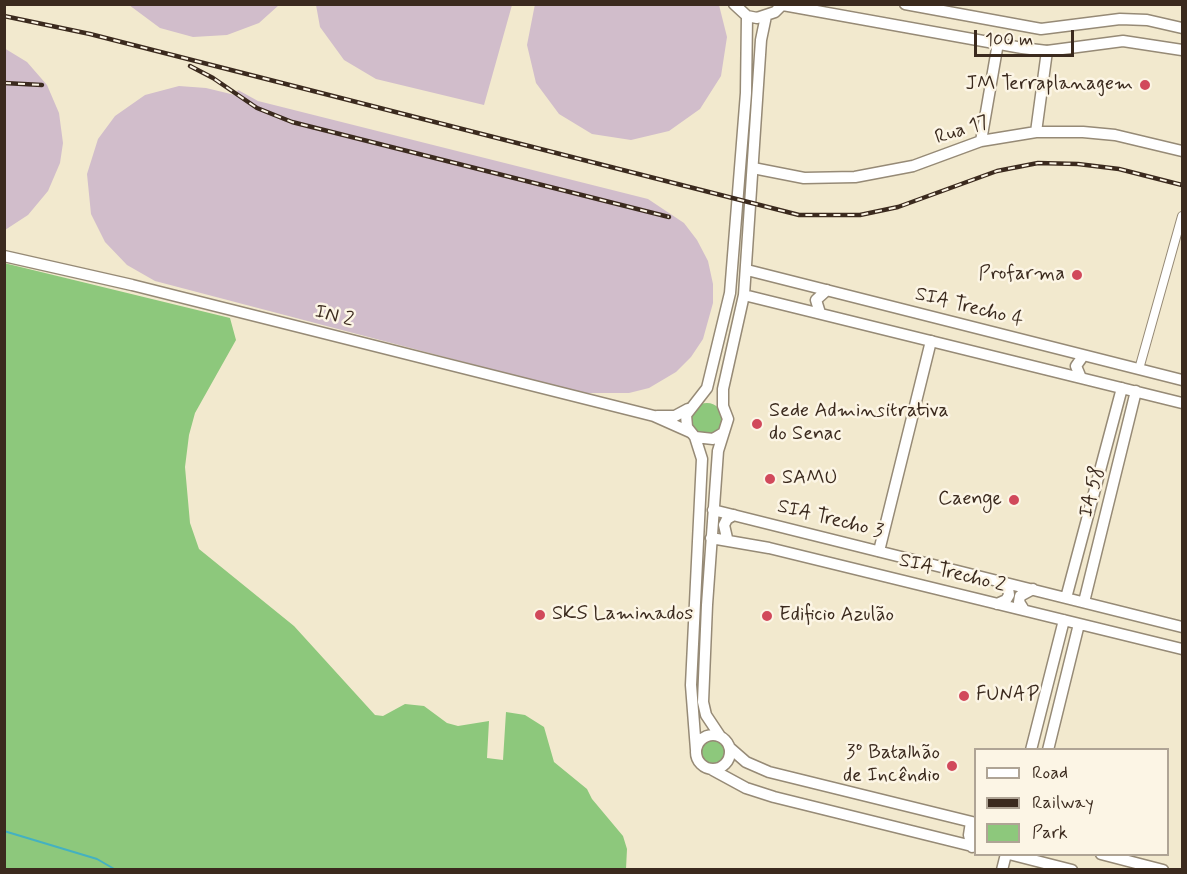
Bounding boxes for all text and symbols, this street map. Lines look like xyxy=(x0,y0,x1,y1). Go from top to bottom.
scale bar xyxy=(977,18,1078,56)
text: 100 m xyxy=(985,28,1033,52)
place label: JM Terraplanagem xyxy=(965,73,1133,97)
marker: JM Terraplanagem xyxy=(1138,78,1152,92)
street label: Rua 17 xyxy=(932,111,992,151)
place label: Profarma xyxy=(978,263,1065,287)
marker: Profarma xyxy=(1070,268,1084,282)
street label: SIA Trecho 4 xyxy=(912,283,1026,333)
street label: IN 2 xyxy=(312,301,356,333)
place label: Sede Adminsitrativa do Senac xyxy=(769,400,949,447)
marker: Sede Adminsitrativa do Senac xyxy=(750,417,764,431)
street label: IA 58 xyxy=(1075,464,1111,520)
place label: SAMU xyxy=(782,467,838,491)
marker: SAMU xyxy=(763,472,777,486)
place label: Caenge xyxy=(938,488,1002,512)
marker: Caenge xyxy=(1007,493,1021,507)
street label: SIA Trecho 3 xyxy=(775,495,885,545)
street label: SIA Trecho 2 xyxy=(896,549,1008,599)
place label: SKS Laminados xyxy=(552,603,693,627)
place label: Edificio Azulão xyxy=(779,604,894,628)
marker: SKS Laminados xyxy=(533,608,547,622)
marker: Edificio Azulão xyxy=(760,609,774,623)
place label: FUNAP xyxy=(976,684,1039,708)
marker: FUNAP xyxy=(957,689,971,703)
place label: 3º Batalhão de Incêndio xyxy=(843,742,940,789)
legend xyxy=(974,748,1169,856)
marker: 3º Batalhão de Incêndio xyxy=(945,759,959,773)
text: Road xyxy=(1032,761,1068,785)
text: Railway xyxy=(1032,791,1094,815)
text: Park xyxy=(1032,821,1068,845)

